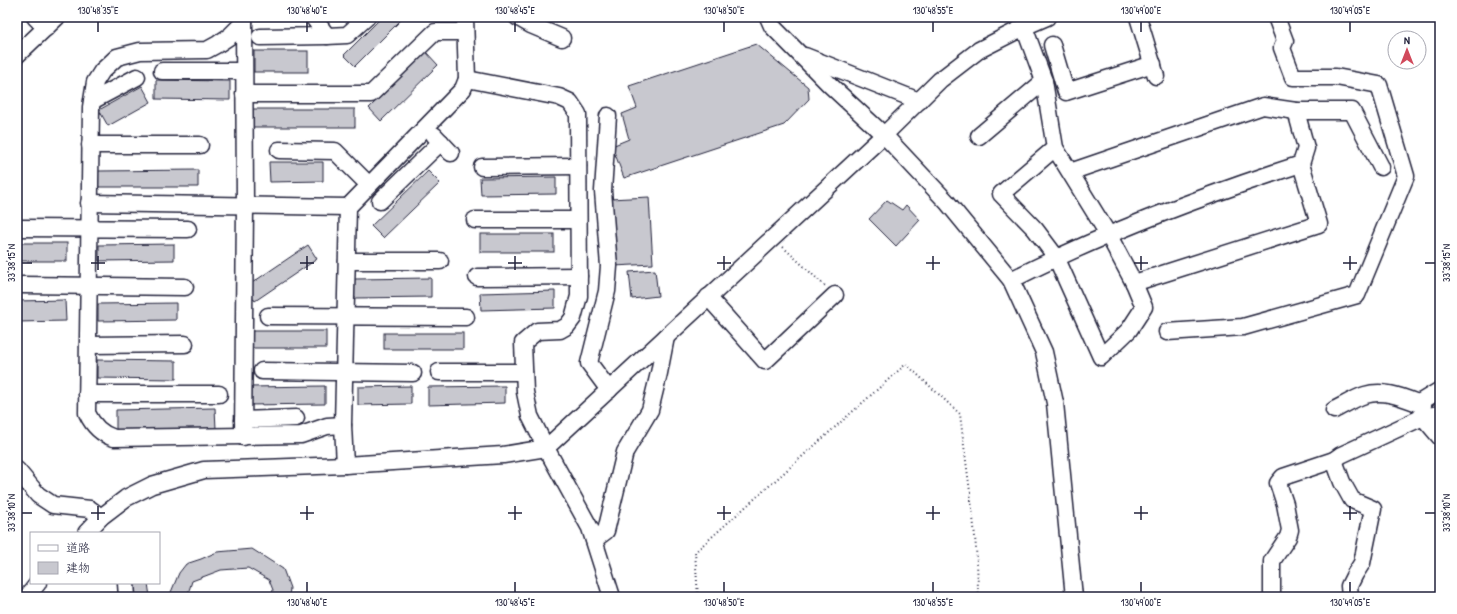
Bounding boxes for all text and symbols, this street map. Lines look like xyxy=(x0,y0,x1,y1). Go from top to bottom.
text: 130°48'35"E xyxy=(78,4,119,17)
text: 130°48'40"E xyxy=(287,4,328,17)
text: 130°48'45"E xyxy=(495,4,536,17)
text: 130°48'50"E xyxy=(704,4,745,17)
text: 130°48'55"E xyxy=(913,4,954,17)
text: 130°49'00"E xyxy=(1121,4,1162,17)
text: 130°49'05"E xyxy=(1330,4,1371,17)
north arrow xyxy=(1387,30,1427,70)
text: N xyxy=(1404,33,1410,47)
text: 33°38'15"N xyxy=(5,244,18,282)
text: 33°38'15"N xyxy=(1440,244,1453,282)
text: 33°38'10"N xyxy=(5,494,18,532)
text: 33°38'10"N xyxy=(1440,494,1453,532)
legend xyxy=(30,532,160,584)
text: 道路 xyxy=(66,539,90,556)
text: 建物 xyxy=(66,559,90,576)
text: 130°48'40"E xyxy=(287,596,328,609)
text: 130°48'45"E xyxy=(495,596,536,609)
text: 130°48'50"E xyxy=(704,596,745,609)
text: 130°48'55"E xyxy=(913,596,954,609)
text: 130°49'00"E xyxy=(1121,596,1162,609)
text: 130°49'05"E xyxy=(1330,596,1371,609)

